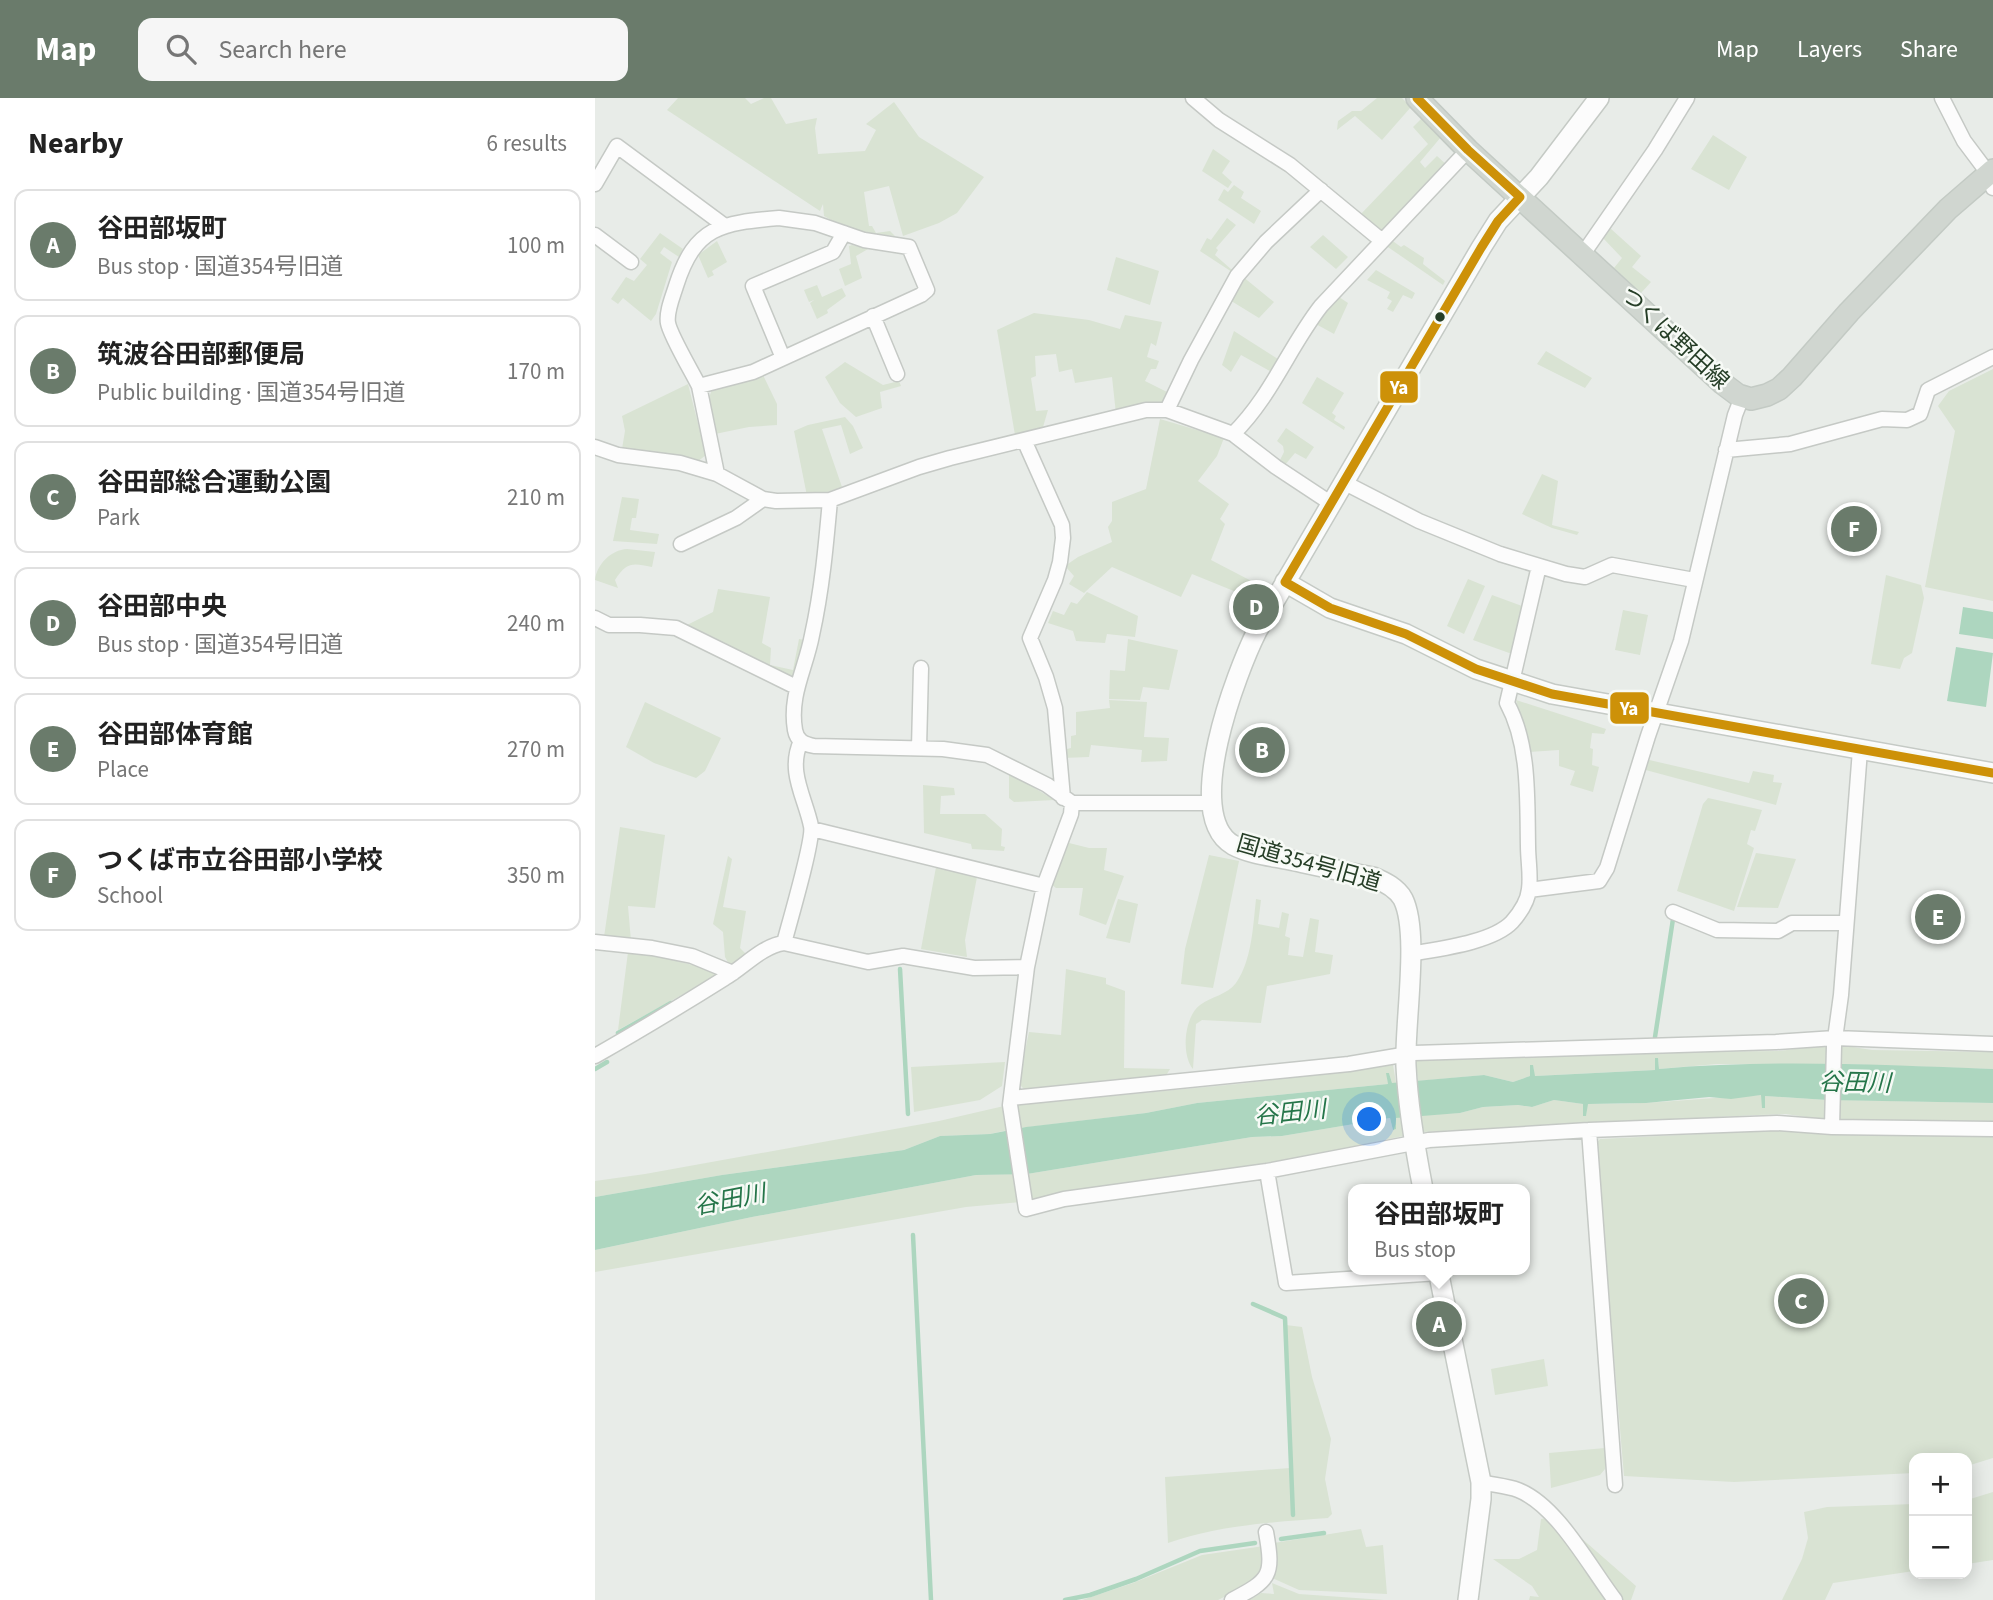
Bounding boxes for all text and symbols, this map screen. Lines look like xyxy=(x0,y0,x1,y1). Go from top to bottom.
search box xyxy=(138,18,628,81)
text: Map xyxy=(35,26,96,73)
icon: search xyxy=(162,30,200,68)
text: Search here xyxy=(218,31,347,68)
text: Map xyxy=(1716,32,1759,67)
text: Layers xyxy=(1797,32,1862,67)
text: Share xyxy=(1900,32,1958,67)
text: Nearby xyxy=(28,122,123,165)
text: 6 results xyxy=(487,127,567,160)
text: 谷田部坂町 xyxy=(97,210,227,247)
text: A xyxy=(46,229,60,262)
text: 100 m xyxy=(507,229,565,262)
text: Bus stop · 国道354号旧道 xyxy=(97,250,343,283)
street label: つくば野田線 xyxy=(1613,279,1737,397)
unlabelled marker xyxy=(1433,310,1447,324)
text: 筑波谷田部郵便局 xyxy=(97,336,305,373)
text: B xyxy=(46,355,60,388)
text: 170 m xyxy=(507,355,565,388)
line badge: Ya xyxy=(1379,370,1419,404)
text: Ya xyxy=(1389,375,1408,402)
text: Public building · 国道354号旧道 xyxy=(97,376,405,409)
text: 谷田部総合運動公園 xyxy=(97,464,331,501)
text: C xyxy=(46,481,60,514)
text: 210 m xyxy=(507,481,565,514)
text: Park xyxy=(97,501,140,534)
pin: F xyxy=(1831,503,1877,555)
pin: D xyxy=(1233,581,1279,633)
text: 谷田部中央 xyxy=(97,588,227,625)
text: D xyxy=(46,607,60,640)
text: 240 m xyxy=(507,607,565,640)
text: Bus stop · 国道354号旧道 xyxy=(97,628,343,661)
line badge: Ya xyxy=(1609,691,1650,725)
text: Ya xyxy=(1619,696,1638,723)
text: 谷田部体育館 xyxy=(97,716,253,753)
pin: B xyxy=(1239,724,1285,776)
text: E xyxy=(47,733,59,766)
text: 270 m xyxy=(507,733,565,766)
text: Place xyxy=(97,753,149,786)
street label: 国道354号旧道 xyxy=(1233,827,1385,899)
text: つくば市立谷田部小学校 xyxy=(97,842,383,879)
text: F xyxy=(47,859,59,892)
text: 350 m xyxy=(507,859,565,892)
text: School xyxy=(97,879,163,912)
pin: E xyxy=(1915,891,1961,943)
water label: 谷田川 xyxy=(1819,1065,1894,1101)
water label: 谷田川 xyxy=(1252,1092,1331,1134)
your location xyxy=(1352,1102,1386,1136)
water label: 谷田川 xyxy=(691,1175,772,1224)
popup xyxy=(1348,1184,1530,1275)
text: 谷田部坂町 xyxy=(1374,1196,1504,1233)
text: Bus stop xyxy=(1374,1233,1456,1266)
pin: C xyxy=(1778,1275,1824,1327)
pin: A xyxy=(1416,1298,1462,1350)
map controls xyxy=(1909,1453,1972,1579)
button: + xyxy=(1909,1453,1972,1516)
button: − xyxy=(1909,1516,1972,1579)

